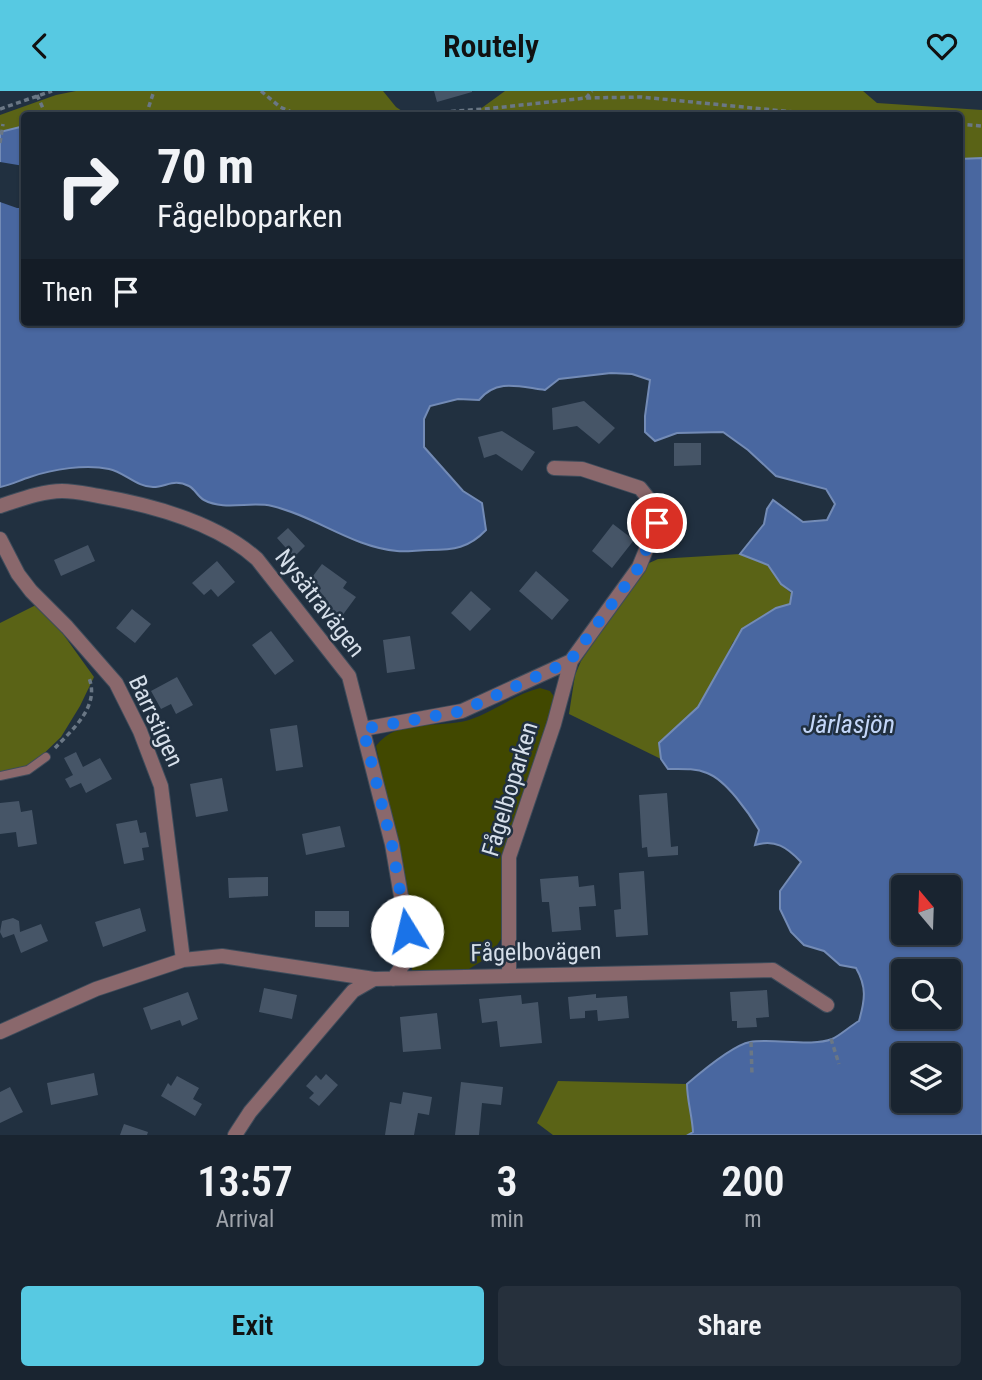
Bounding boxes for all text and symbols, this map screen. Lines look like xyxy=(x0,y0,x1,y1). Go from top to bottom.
icon: back xyxy=(21,27,59,65)
text: Routely xyxy=(443,27,539,65)
icon: heart xyxy=(923,27,961,65)
text: 70 m xyxy=(157,138,254,195)
icon: right xyxy=(42,140,133,231)
text: Fågelboparken xyxy=(157,197,343,235)
icon: arrive xyxy=(107,273,145,311)
text: Then xyxy=(42,277,93,307)
pin xyxy=(627,493,687,553)
icon: arrive xyxy=(638,504,676,542)
street label: Nysätravägen xyxy=(269,544,371,662)
street label: Barrstigen xyxy=(123,671,189,771)
water label: Järlasjön xyxy=(803,709,895,739)
street label: Fågelboparken xyxy=(476,718,544,860)
north arrow xyxy=(891,875,961,945)
map controls xyxy=(891,875,961,1113)
position arrow xyxy=(370,894,444,968)
street label: Fågelbovägen xyxy=(470,937,602,967)
button: search xyxy=(891,959,961,1029)
button: layers xyxy=(891,1043,961,1113)
text: 13:57 xyxy=(197,1157,293,1206)
text: 3 xyxy=(497,1157,518,1206)
text: 200 xyxy=(721,1157,785,1206)
text: Arrival xyxy=(216,1206,274,1233)
text: min xyxy=(490,1206,524,1233)
text: m xyxy=(744,1206,762,1233)
button: Exit xyxy=(21,1286,484,1366)
button: Share xyxy=(498,1286,961,1366)

